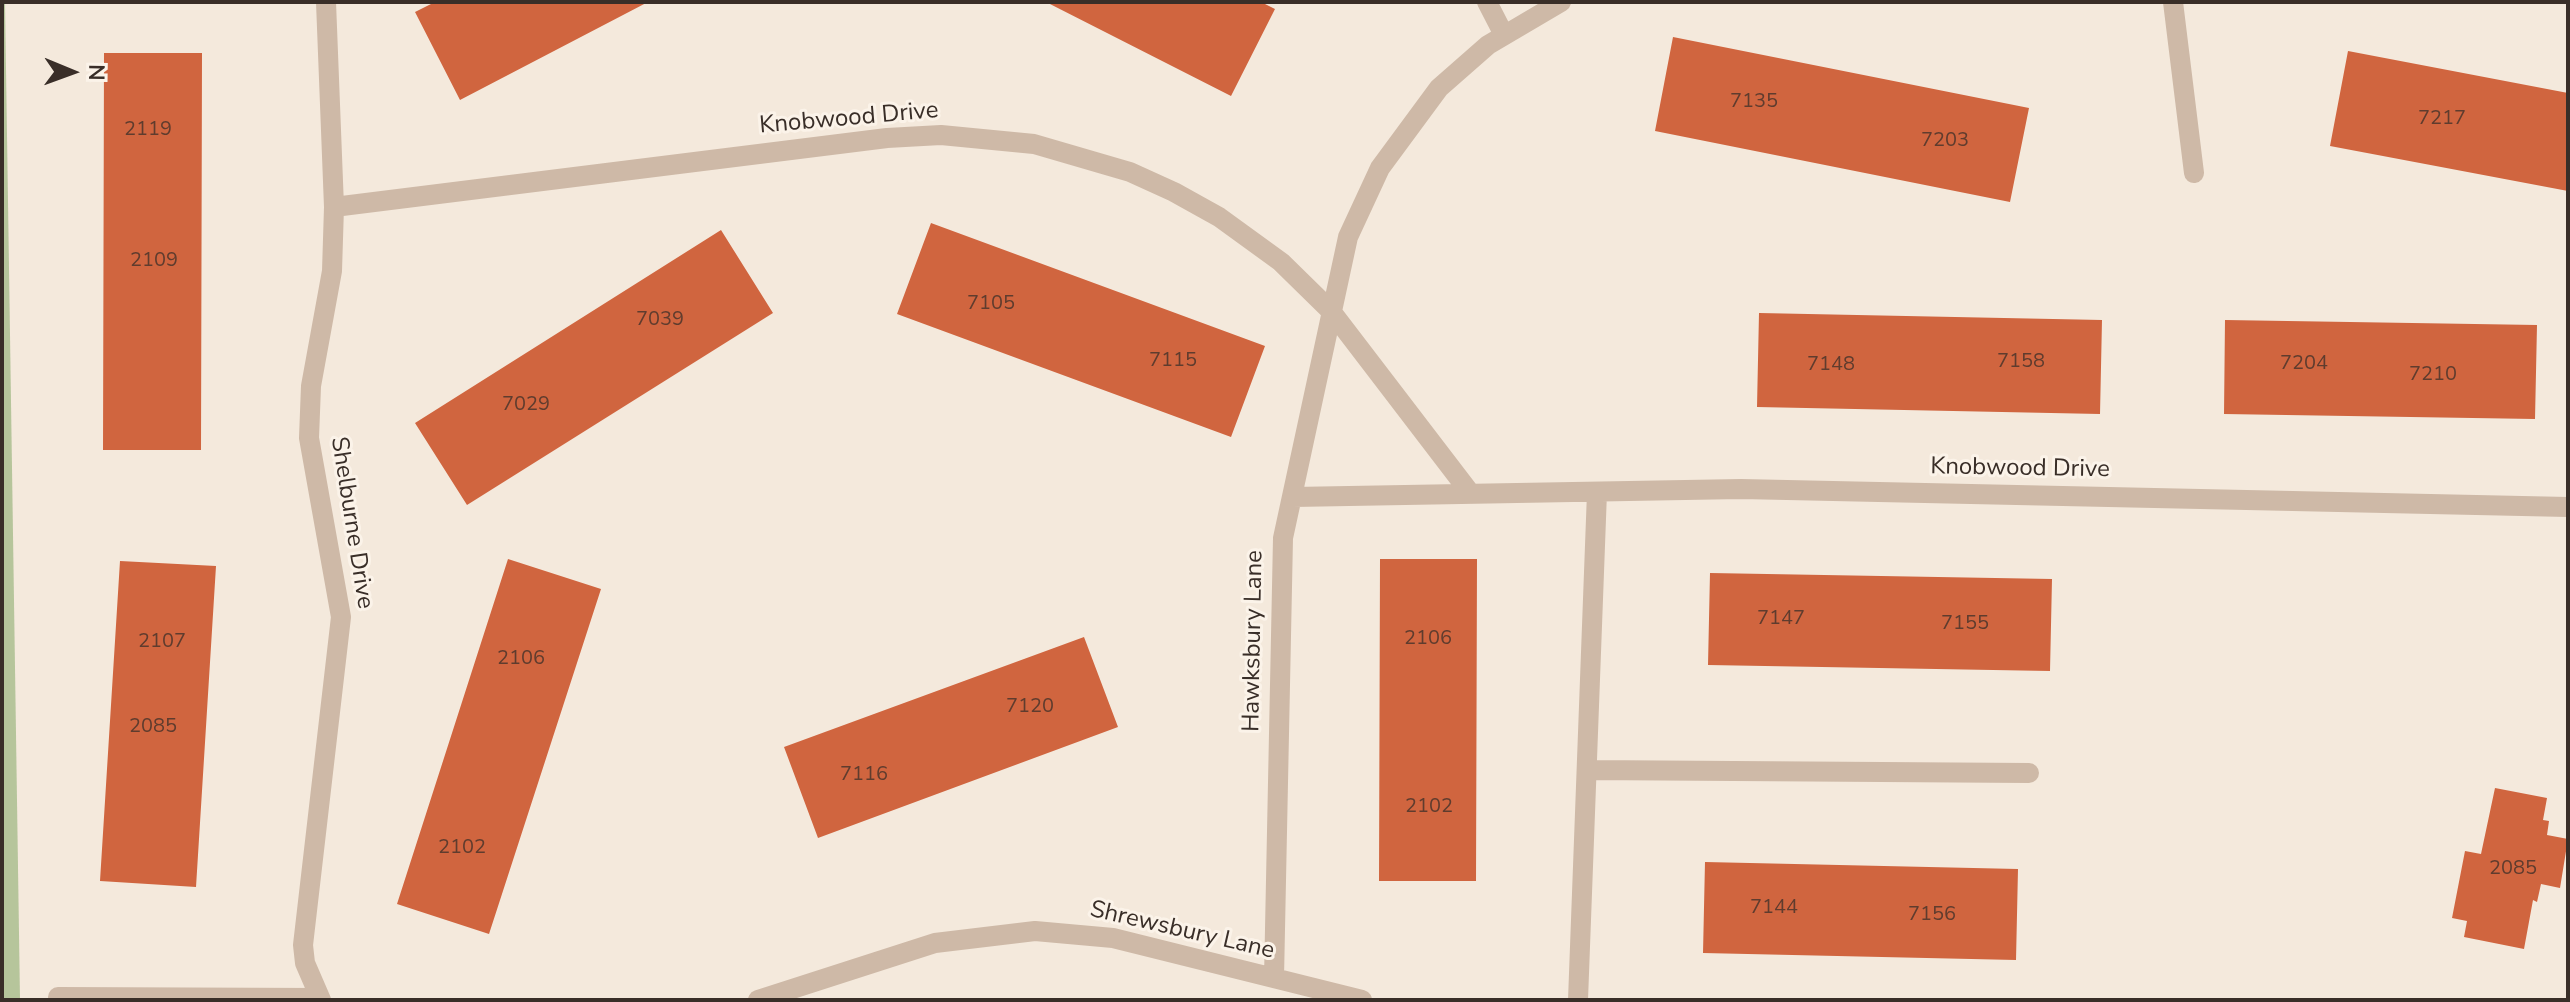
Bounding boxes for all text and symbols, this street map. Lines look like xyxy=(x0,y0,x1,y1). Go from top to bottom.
north arrow xyxy=(32,32,112,112)
text: N xyxy=(81,64,111,81)
house number: 7135 xyxy=(1730,90,1778,114)
street label: Knobwood Drive xyxy=(758,97,940,141)
house number: 7217 xyxy=(2418,107,2466,131)
house number: 2119 xyxy=(124,118,172,142)
house number: 7203 xyxy=(1921,129,1969,153)
house number: 2109 xyxy=(130,249,178,273)
house number: 7105 xyxy=(967,292,1015,316)
house number: 7039 xyxy=(636,308,684,332)
house number: 7115 xyxy=(1149,349,1197,373)
house number: 7158 xyxy=(1997,350,2045,374)
house number: 7204 xyxy=(2280,352,2328,376)
house number: 7148 xyxy=(1807,353,1855,377)
house number: 7210 xyxy=(2409,363,2457,387)
house number: 7029 xyxy=(502,393,550,417)
street label: Shelburne Drive xyxy=(323,435,379,611)
street label: Knobwood Drive xyxy=(1930,453,2110,485)
street label: Hawksbury Lane xyxy=(1238,550,1270,732)
house number: 7147 xyxy=(1757,607,1805,631)
house number: 7155 xyxy=(1941,612,1989,636)
house number: 2106 xyxy=(1404,627,1452,651)
house number: 2107 xyxy=(138,630,186,654)
house number: 2106 xyxy=(497,647,545,671)
house number: 7120 xyxy=(1006,695,1054,719)
house number: 2085 xyxy=(129,715,177,739)
house number: 7116 xyxy=(840,763,888,787)
house number: 2102 xyxy=(1405,795,1453,819)
house number: 2102 xyxy=(438,836,486,860)
house number: 2085 xyxy=(2489,857,2537,881)
street label: Shrewsbury Lane xyxy=(1087,896,1277,966)
house number: 7144 xyxy=(1750,896,1798,920)
house number: 7156 xyxy=(1908,903,1956,927)

